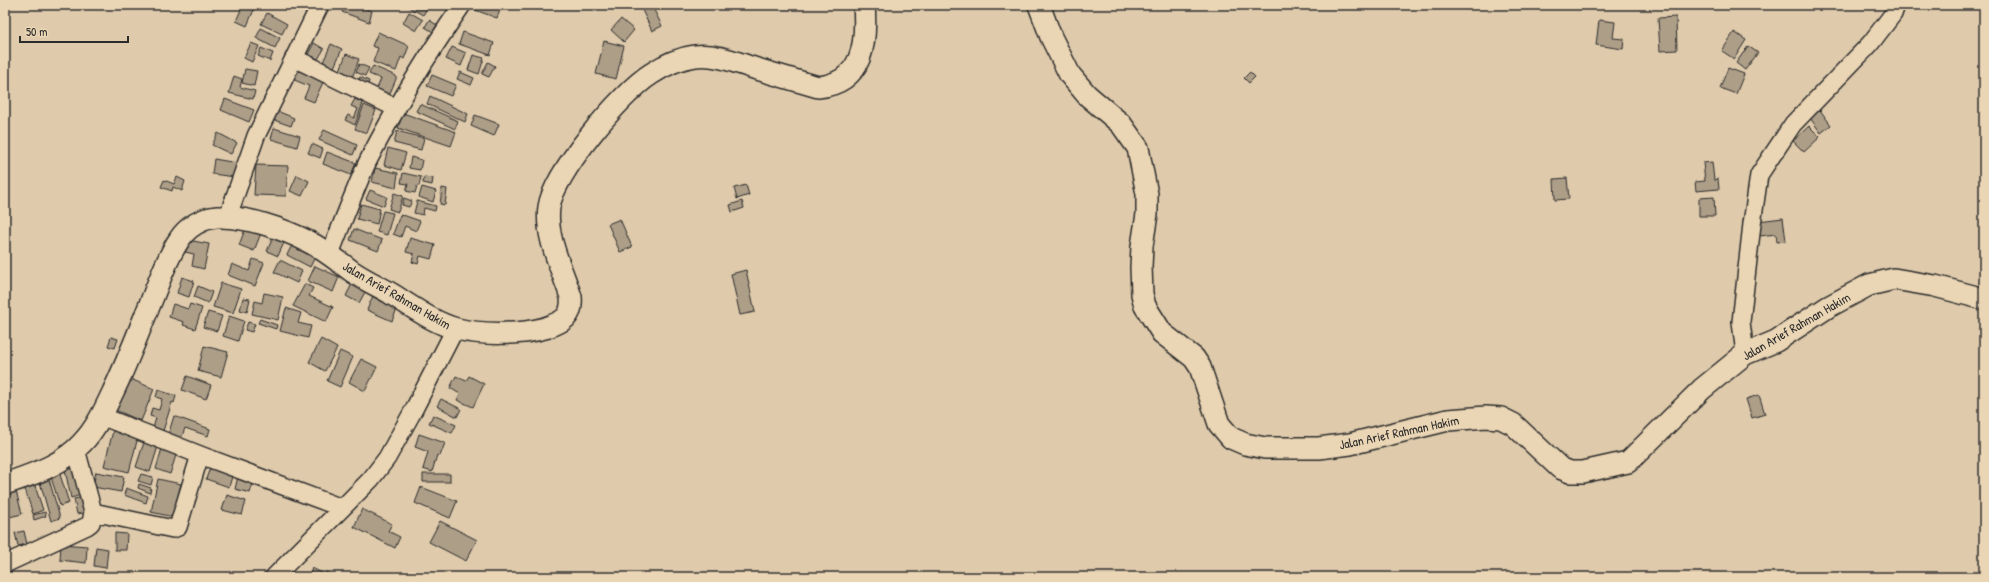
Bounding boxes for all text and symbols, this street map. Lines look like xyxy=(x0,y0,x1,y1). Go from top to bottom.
scale bar xyxy=(20,18,128,44)
text: 50 m xyxy=(26,23,47,40)
street label: Jalan Arief Rahman Hakim xyxy=(340,257,454,333)
street label: Jalan Arief Rahman Hakim xyxy=(1739,288,1853,364)
street label: Jalan Arief Rahman Hakim xyxy=(1337,410,1461,453)

